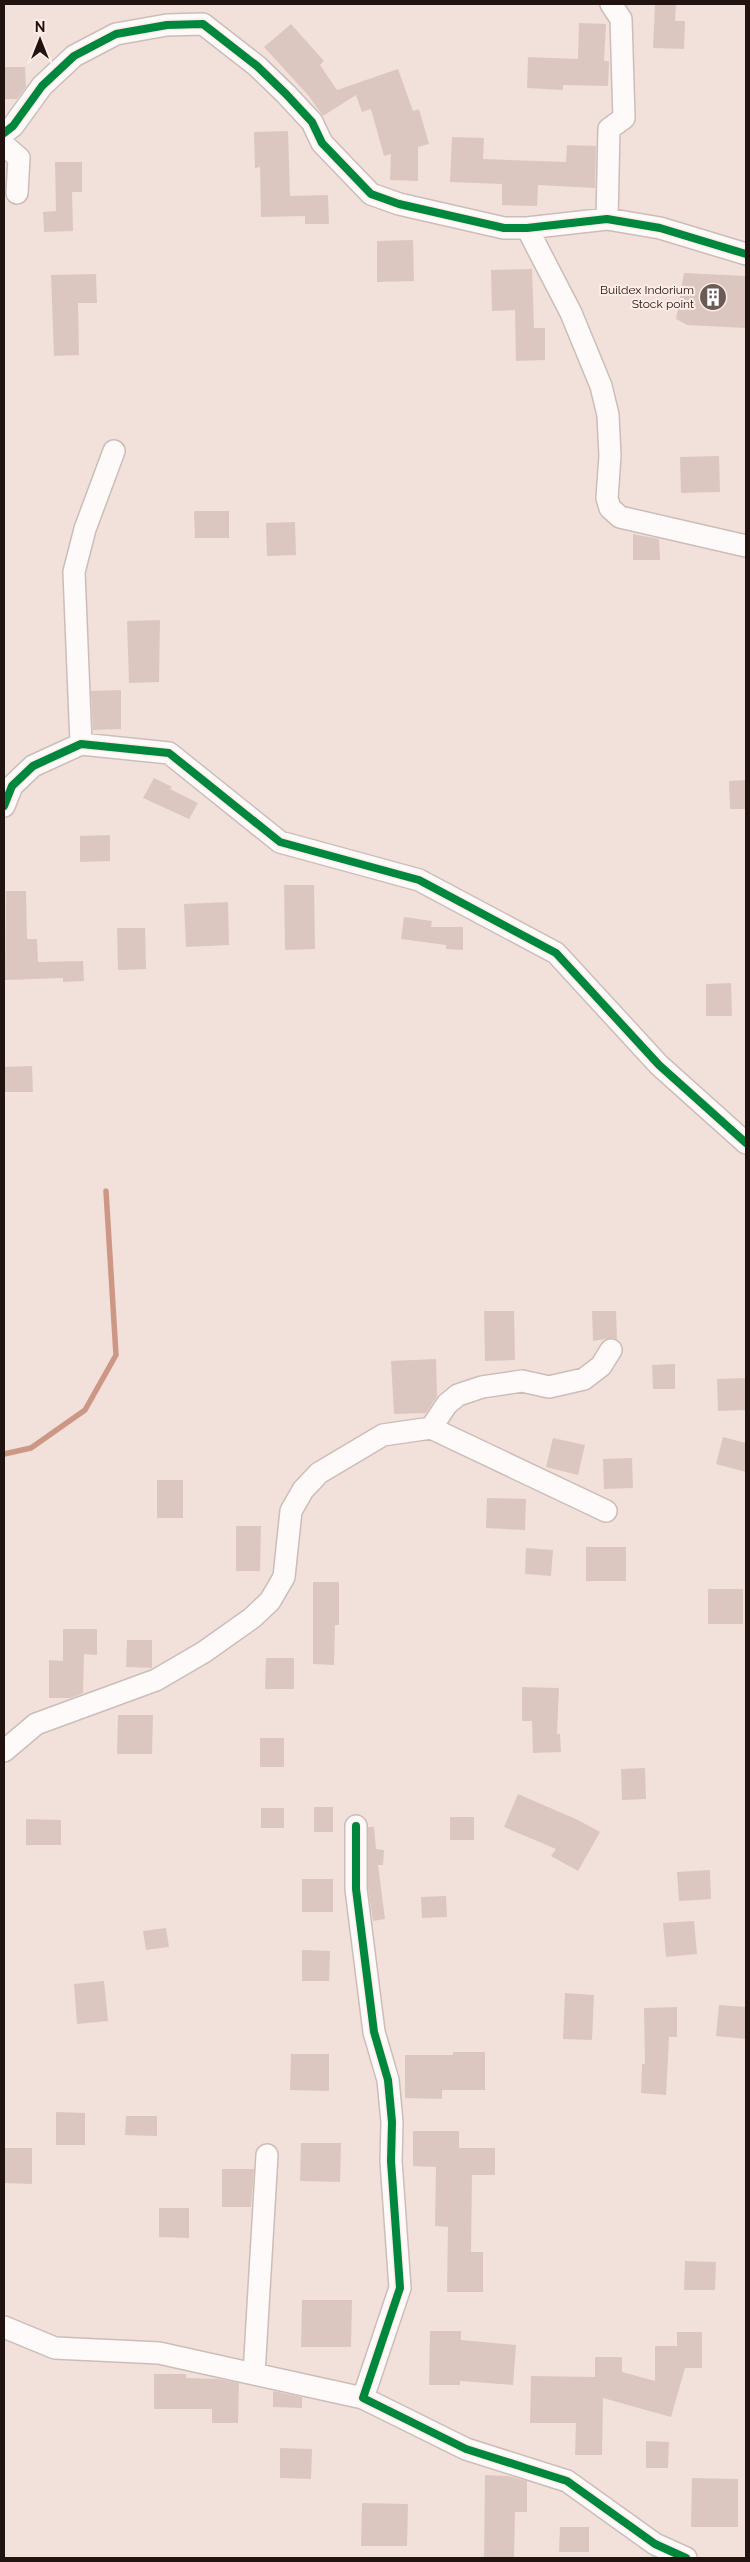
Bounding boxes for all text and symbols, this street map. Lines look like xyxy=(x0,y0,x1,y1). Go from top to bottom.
north arrow xyxy=(15,15,65,65)
text: N xyxy=(35,19,45,35)
building icon: Buildex Indorium Stock point xyxy=(698,282,728,312)
place label: Buildex Indorium Stock point xyxy=(600,283,694,311)

